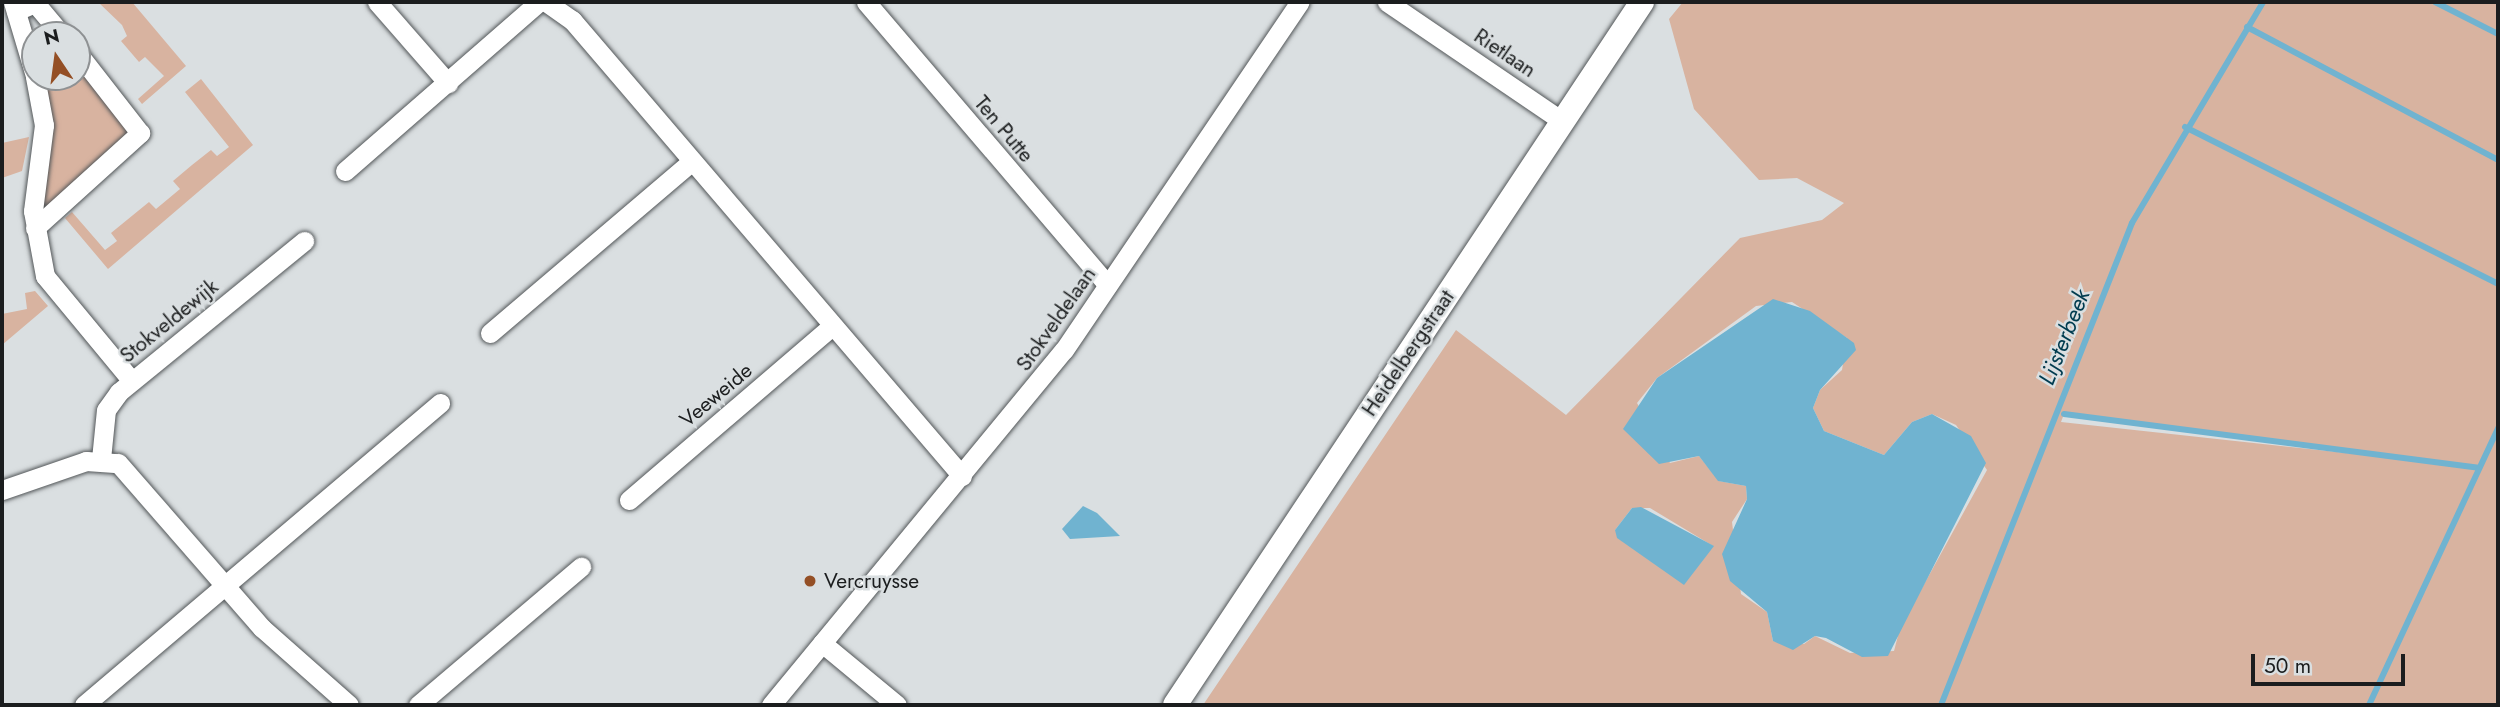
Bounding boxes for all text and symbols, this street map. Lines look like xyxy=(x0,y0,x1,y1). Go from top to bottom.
north arrow xyxy=(21,21,91,91)
text: N xyxy=(41,22,62,52)
street label: Rietlaan xyxy=(1469,23,1541,83)
street label: Ten Putte xyxy=(969,91,1039,167)
street label: Stokveldelaan xyxy=(1011,262,1101,376)
street label: Stokveldewijk xyxy=(115,274,223,368)
street label: Heidelbergstraat xyxy=(1357,285,1459,421)
water label: Lijsterbeek xyxy=(2032,285,2096,389)
street label: Veeweide xyxy=(675,358,757,432)
place label: Vercruysse xyxy=(824,568,919,594)
marker: Vercruysse xyxy=(802,573,818,589)
scale bar xyxy=(2255,640,2409,684)
text: 50 m xyxy=(2264,651,2311,681)

